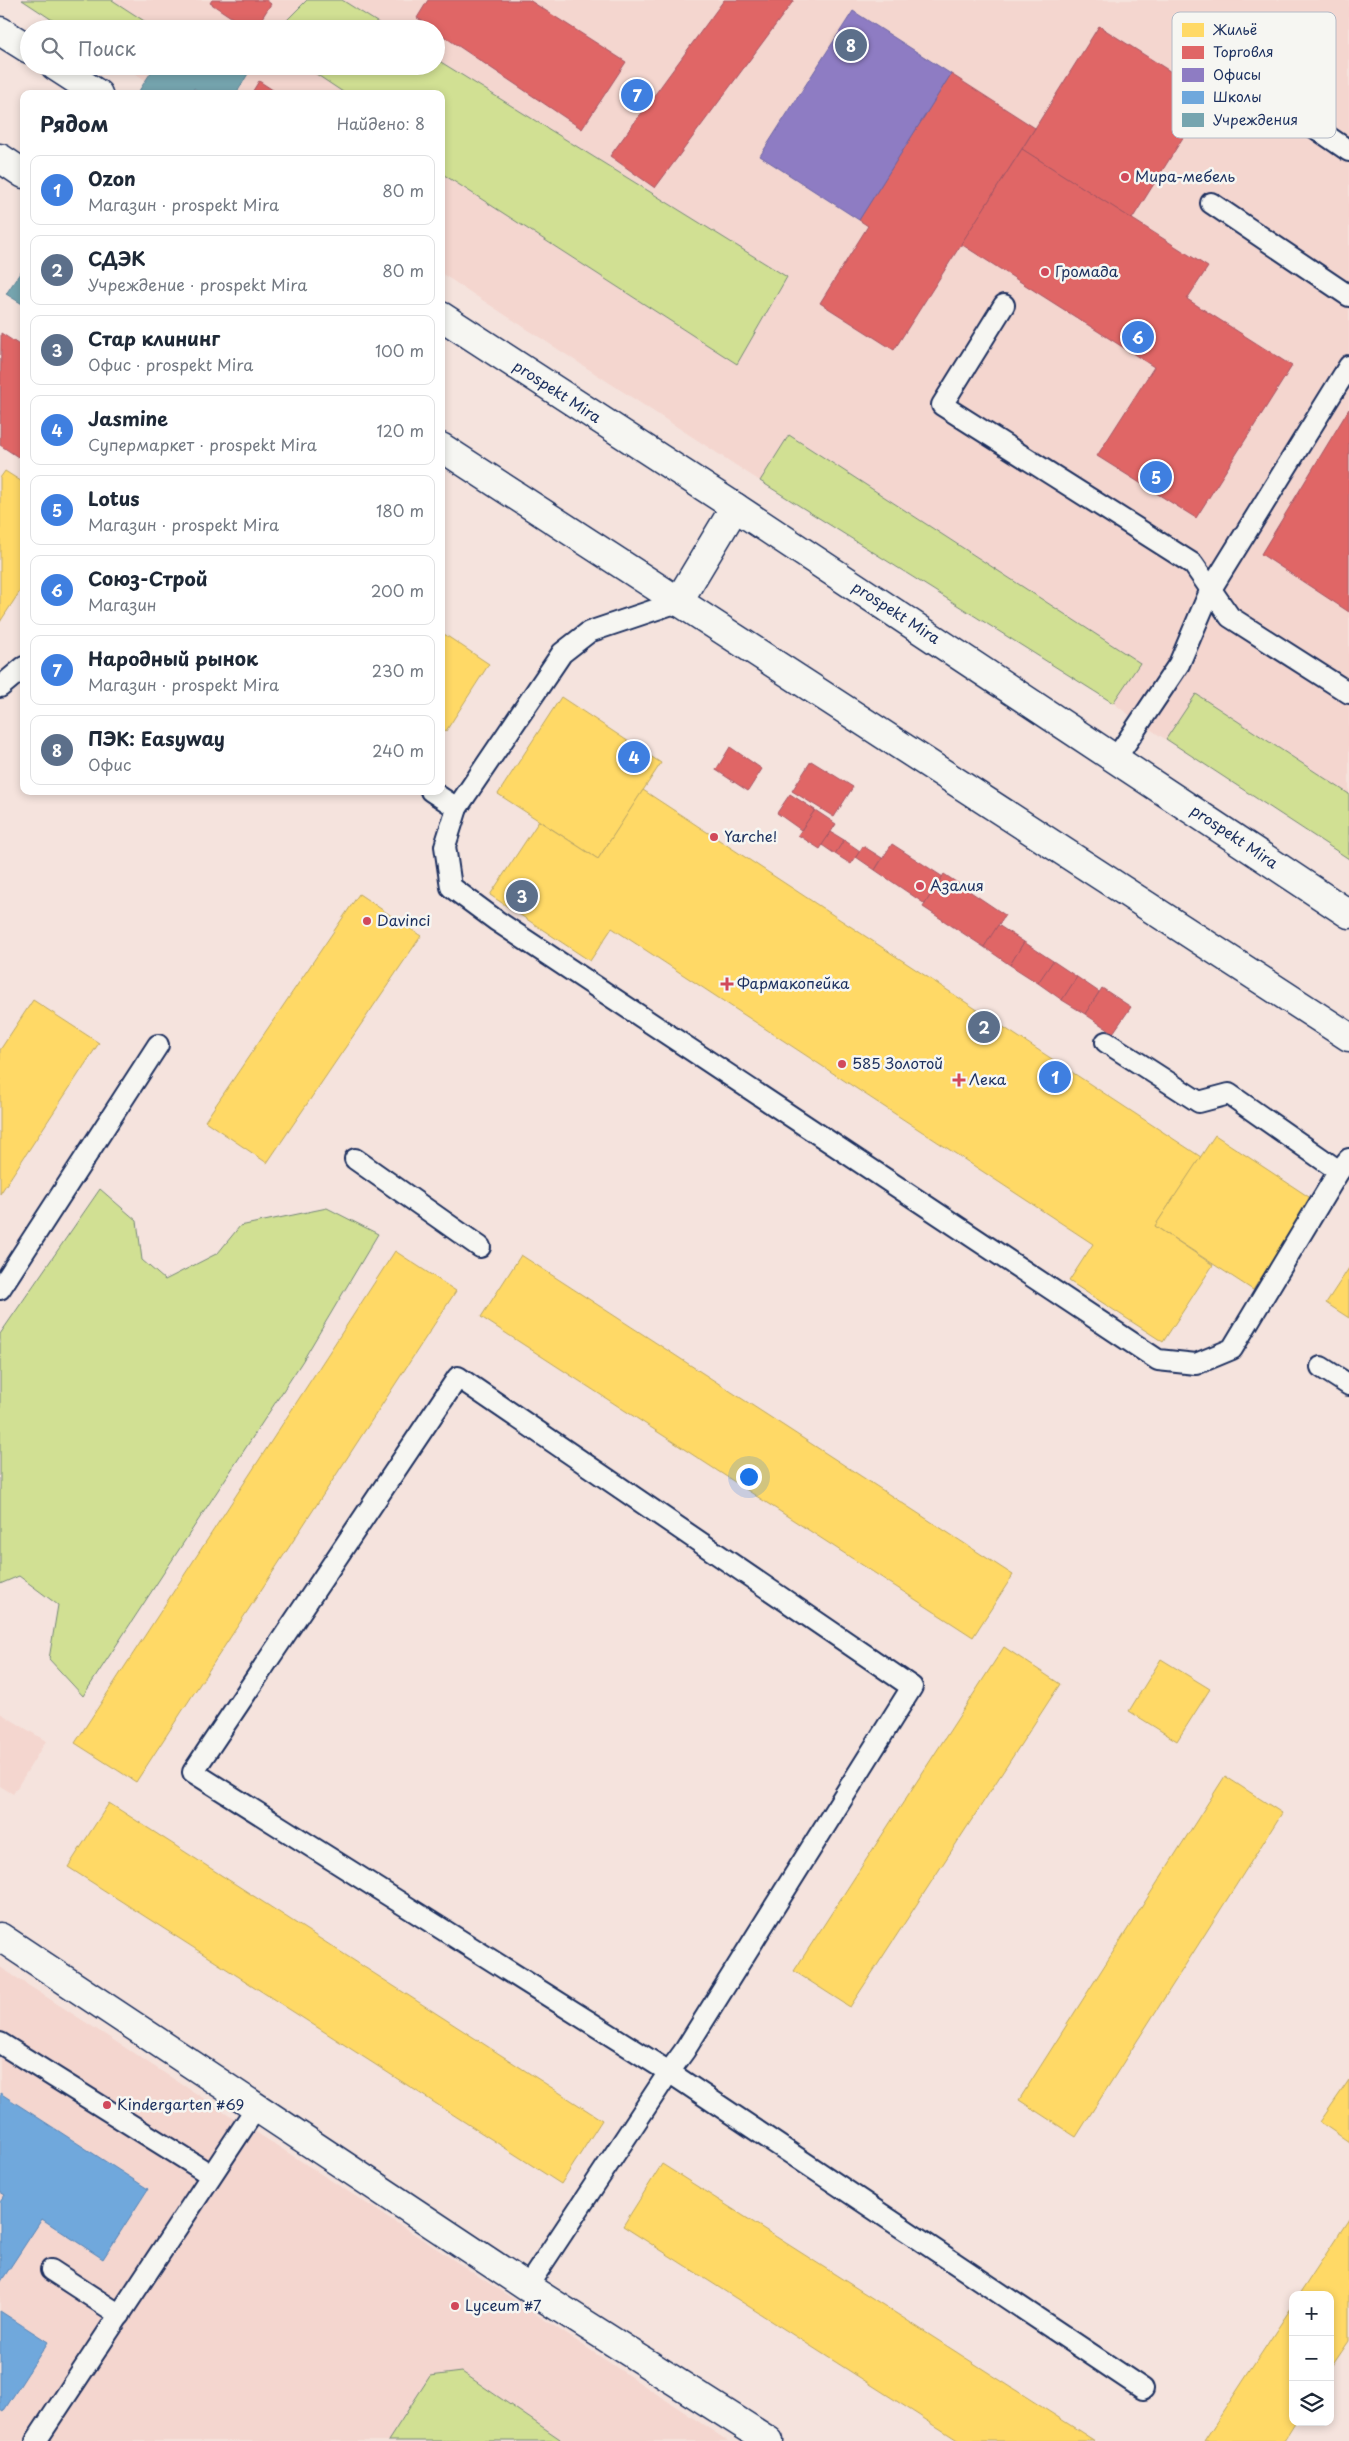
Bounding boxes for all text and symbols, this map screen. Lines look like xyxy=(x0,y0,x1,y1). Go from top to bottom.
legend xyxy=(1172,12,1336,138)
text: Жильё xyxy=(1212,19,1257,40)
search box xyxy=(20,20,445,75)
pin: 8 xyxy=(835,26,867,64)
icon: search xyxy=(38,34,66,62)
text: Поиск xyxy=(78,34,136,62)
text: Торговля xyxy=(1213,41,1274,62)
text: Офисы xyxy=(1213,64,1261,85)
pin: 7 xyxy=(621,76,653,114)
text: Школы xyxy=(1213,86,1262,107)
text: Рядом xyxy=(40,107,108,139)
text: Учреждения xyxy=(1213,109,1298,130)
text: Найдено: 8 xyxy=(337,111,425,135)
text: Ozon xyxy=(88,164,136,192)
place label: Мира-мебель xyxy=(1135,164,1236,187)
marker: Мира-мебель xyxy=(1119,171,1131,183)
text: 1 xyxy=(53,178,61,202)
text: 80 m xyxy=(382,178,424,202)
text: Магазин · prospekt Mira xyxy=(88,192,279,216)
text: СДЭК xyxy=(88,244,145,272)
text: 2 xyxy=(51,258,63,282)
text: 80 m xyxy=(382,258,424,282)
place label: Громада xyxy=(1055,259,1119,282)
marker: Громада xyxy=(1039,266,1051,278)
text: Учреждение · prospekt Mira xyxy=(88,272,307,296)
pin: 6 xyxy=(1122,318,1154,356)
text: Стар клининг xyxy=(88,324,220,352)
text: 3 xyxy=(52,338,62,362)
text: 100 m xyxy=(375,338,424,362)
text: Офис · prospekt Mira xyxy=(88,352,253,376)
street label: prospekt Mira xyxy=(509,354,607,428)
text: Jasmine xyxy=(88,404,168,432)
text: 4 xyxy=(52,418,62,442)
text: 120 m xyxy=(377,418,424,442)
text: Супермаркет · prospekt Mira xyxy=(88,432,317,456)
pin: 5 xyxy=(1140,458,1172,496)
text: Lotus xyxy=(88,484,140,512)
text: 5 xyxy=(52,498,62,522)
text: 180 m xyxy=(376,498,424,522)
text: Магазин · prospekt Mira xyxy=(88,512,279,536)
text: Союз-Строй xyxy=(88,564,208,592)
street label: prospekt Mira xyxy=(848,575,946,649)
text: 6 xyxy=(51,578,63,602)
text: 200 m xyxy=(371,578,424,602)
text: Магазин xyxy=(88,592,157,616)
text: Народный рынок xyxy=(88,644,258,672)
text: 7 xyxy=(52,658,62,682)
text: 230 m xyxy=(372,658,424,682)
text: Магазин · prospekt Mira xyxy=(88,672,279,696)
text: ПЭК: Easyway xyxy=(88,724,225,752)
text: 8 xyxy=(52,738,62,762)
text: 240 m xyxy=(372,738,424,762)
pin: 4 xyxy=(618,738,650,776)
text: Офис xyxy=(88,752,131,776)
street label: prospekt Mira xyxy=(1187,798,1283,874)
place label: Yarche! xyxy=(724,824,777,847)
marker: Yarche! xyxy=(708,831,720,843)
place label: Азалия xyxy=(930,873,984,896)
pin: 3 xyxy=(506,877,538,915)
marker: Азалия xyxy=(914,880,926,892)
place label: Davinci xyxy=(377,908,430,931)
marker: Davinci xyxy=(361,915,373,927)
place label: Фармакопейка xyxy=(737,971,850,994)
marker: Фармакопейка xyxy=(721,978,733,990)
pin: 2 xyxy=(968,1008,1000,1046)
place label: 585 Золотой xyxy=(852,1051,943,1074)
marker: 585 Золотой xyxy=(836,1058,848,1070)
pin: 1 xyxy=(1039,1058,1071,1096)
place label: Лека xyxy=(969,1067,1007,1090)
marker: Лека xyxy=(953,1074,965,1086)
your location xyxy=(736,1464,762,1490)
place label: Kindergarten #69 xyxy=(117,2092,244,2115)
marker: Kindergarten #69 xyxy=(101,2099,113,2111)
map controls xyxy=(1289,2291,1334,2426)
button: + xyxy=(1289,2291,1334,2336)
place label: Lyceum #7 xyxy=(465,2293,542,2316)
marker: Lyceum #7 xyxy=(449,2300,461,2312)
button: − xyxy=(1289,2336,1334,2381)
button: layers xyxy=(1289,2381,1334,2426)

